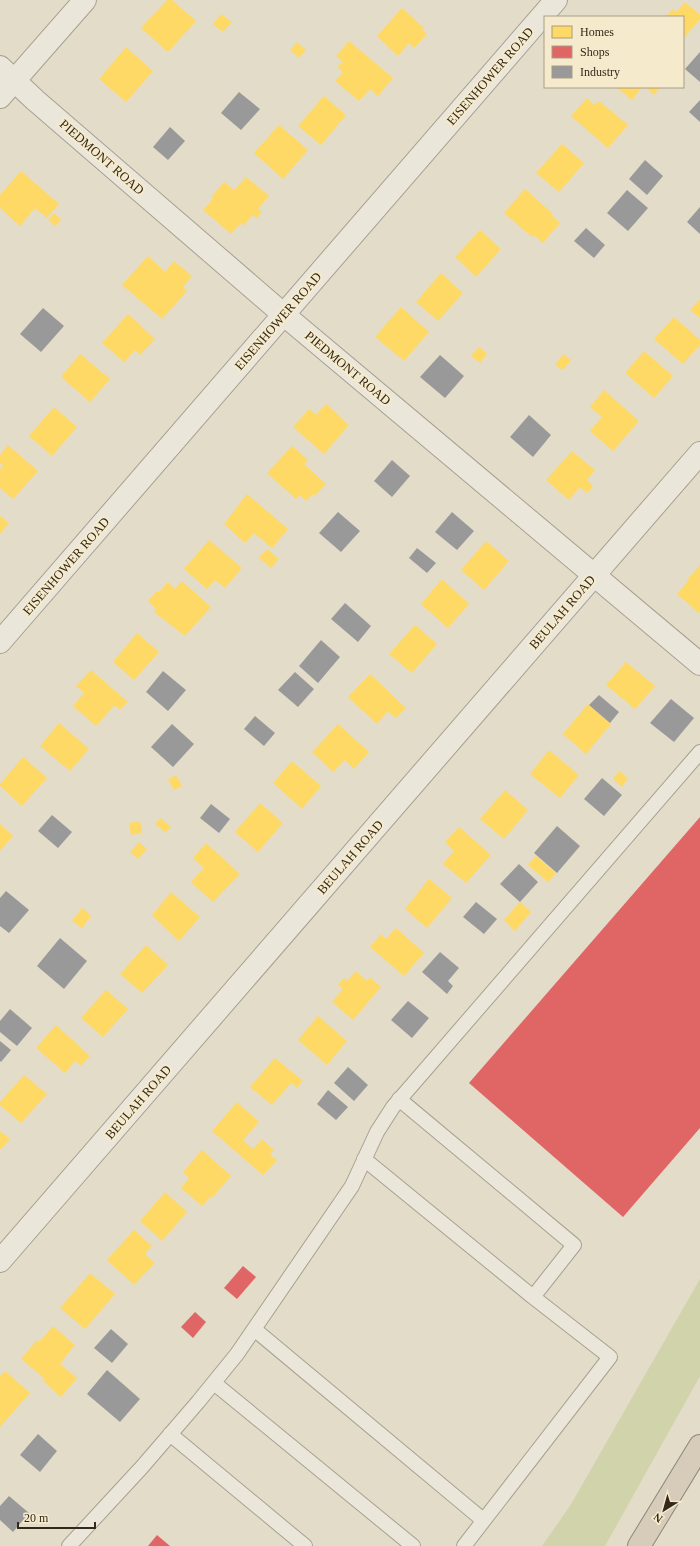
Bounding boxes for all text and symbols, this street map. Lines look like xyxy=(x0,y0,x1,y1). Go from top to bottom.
legend xyxy=(544,16,684,88)
street label: EISENHOWER ROAD xyxy=(443,24,537,128)
text: Homes xyxy=(580,25,614,39)
text: Shops xyxy=(580,45,610,59)
text: Industry xyxy=(580,65,620,79)
street label: PIEDMONT ROAD xyxy=(57,116,147,198)
street label: EISENHOWER ROAD xyxy=(231,269,325,373)
street label: PIEDMONT ROAD xyxy=(302,328,394,408)
street label: EISENHOWER ROAD xyxy=(19,514,113,618)
street label: BEULAH ROAD xyxy=(526,572,598,652)
street label: BEULAH ROAD xyxy=(314,817,386,897)
street label: BEULAH ROAD xyxy=(102,1062,174,1142)
north arrow xyxy=(644,1490,684,1530)
scale bar xyxy=(18,1504,95,1530)
text: 20 m xyxy=(24,1511,49,1525)
text: N xyxy=(651,1511,665,1525)

